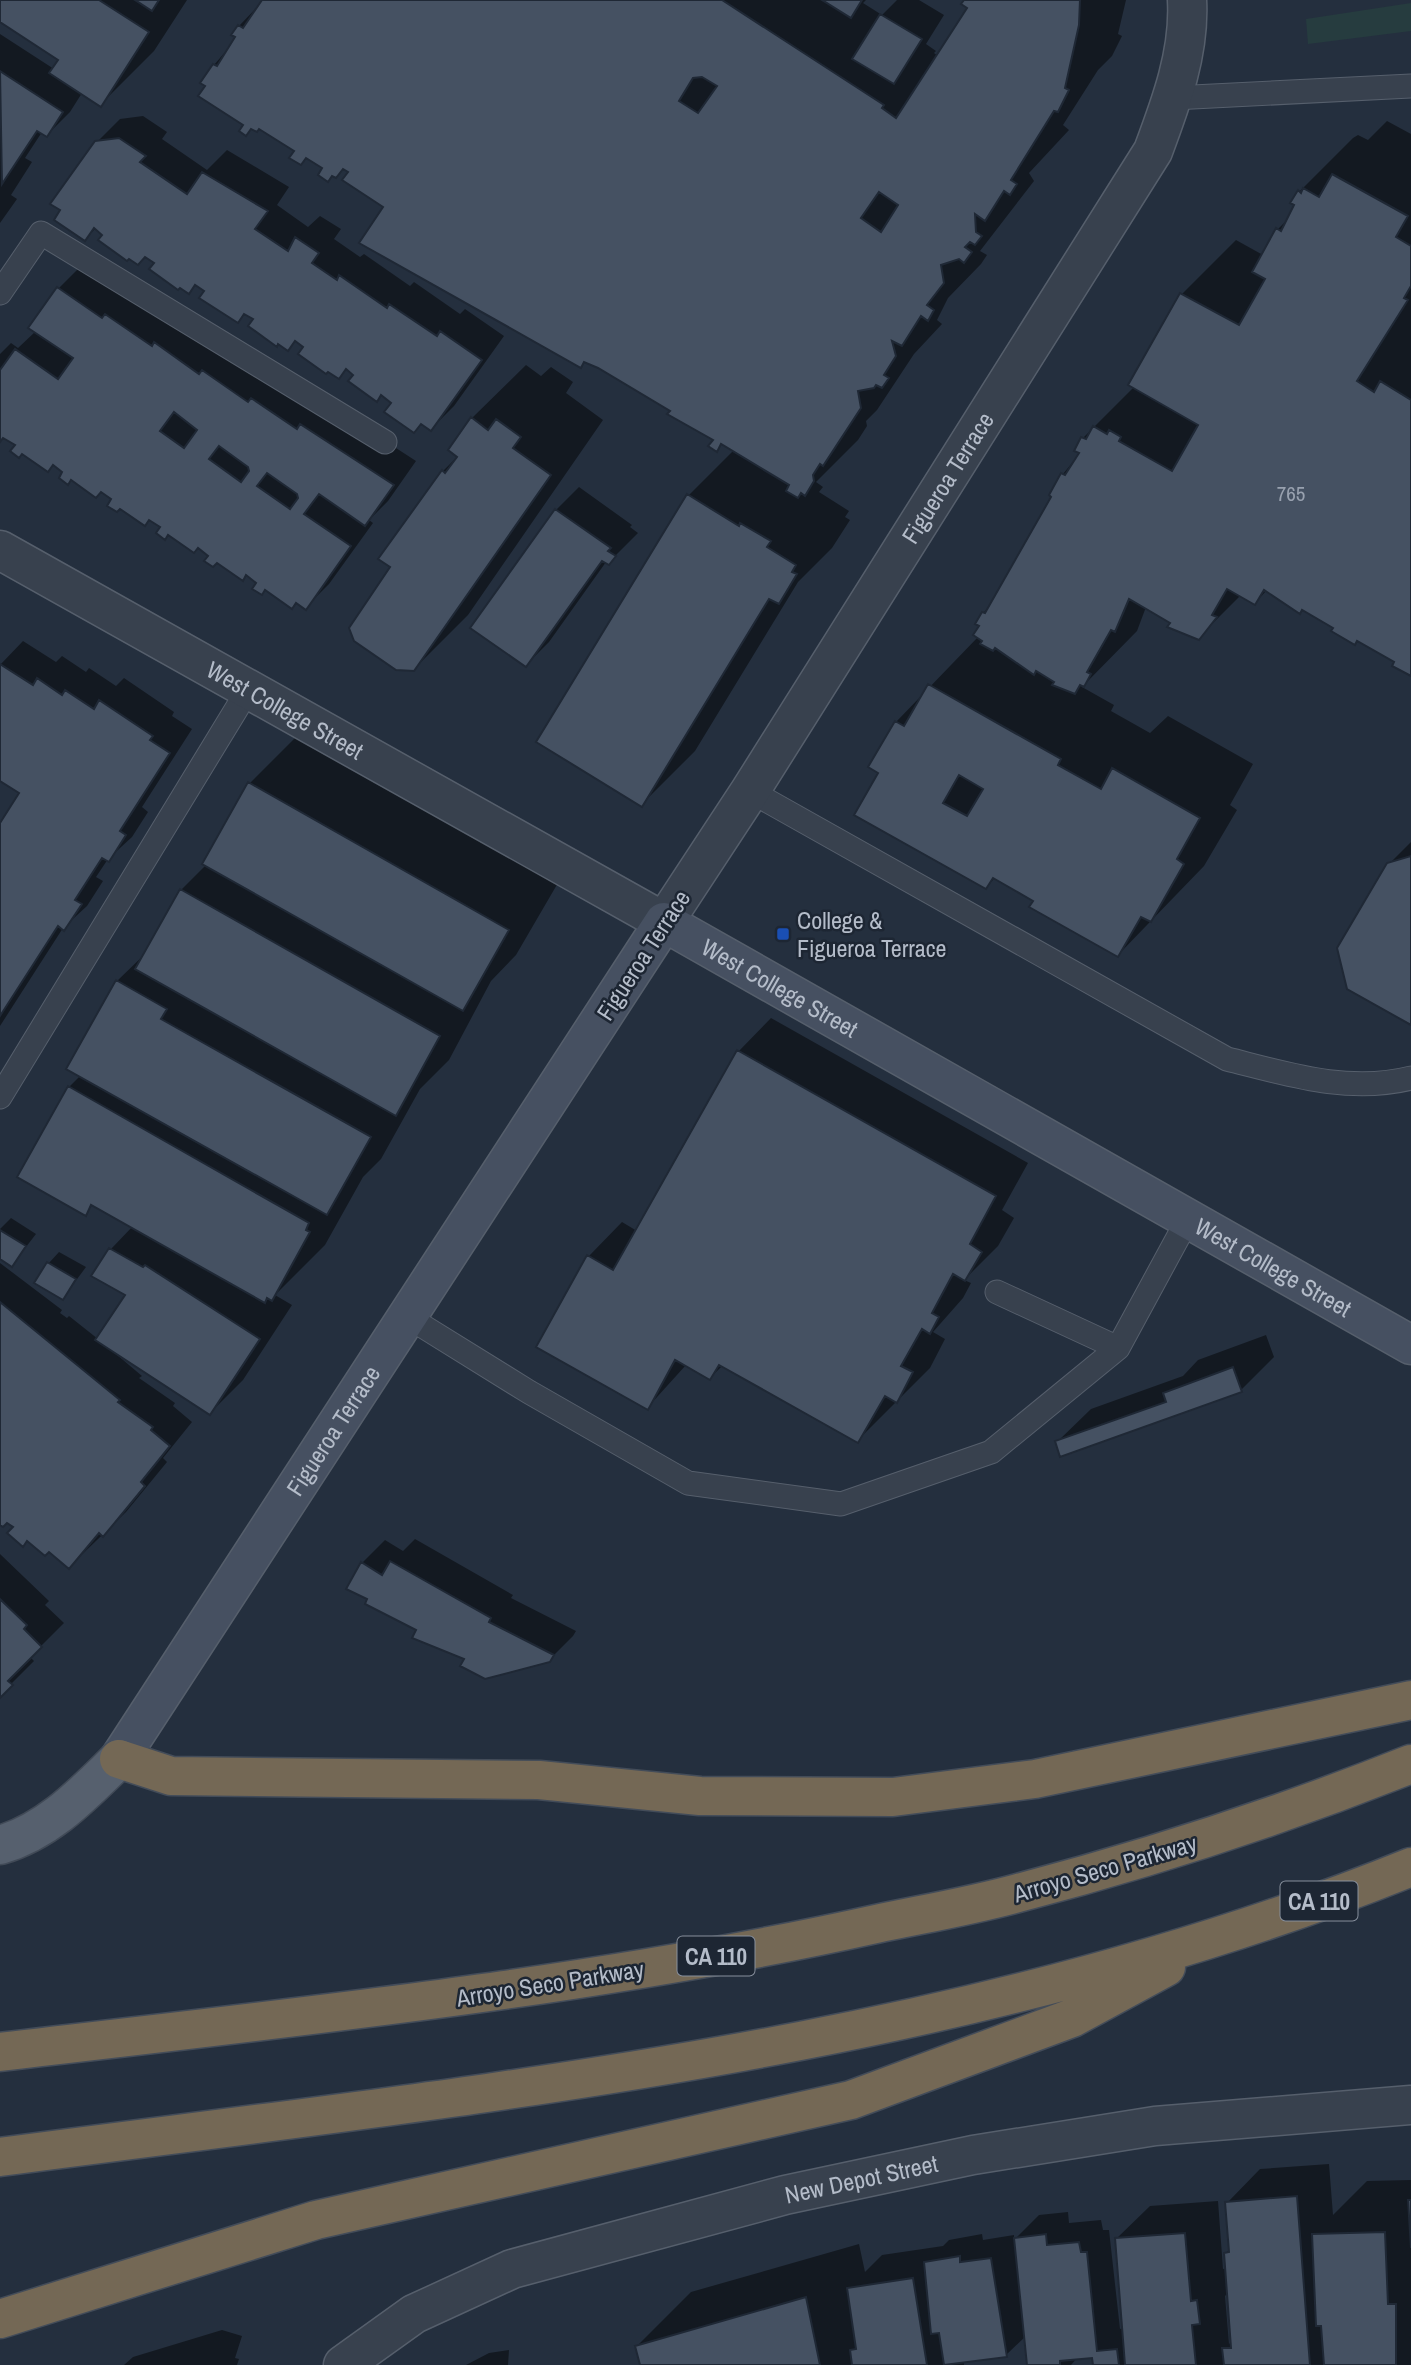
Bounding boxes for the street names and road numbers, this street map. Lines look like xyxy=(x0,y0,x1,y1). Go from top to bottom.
street label: Figueroa Terrace xyxy=(894,406,1001,550)
street label: West College Street xyxy=(201,653,370,767)
street label: Figueroa Terrace xyxy=(589,884,697,1026)
street label: West College Street xyxy=(696,931,864,1045)
street label: West College Street xyxy=(1189,1210,1358,1324)
street label: Figueroa Terrace xyxy=(279,1359,387,1502)
street label: Arroyo Seco Parkway xyxy=(1009,1826,1201,1910)
road number: CA 110 xyxy=(1280,1882,1358,1920)
road number: CA 110 xyxy=(678,1937,754,1976)
street label: Arroyo Seco Parkway xyxy=(453,1952,646,2014)
street label: New Depot Street xyxy=(782,2147,941,2211)

